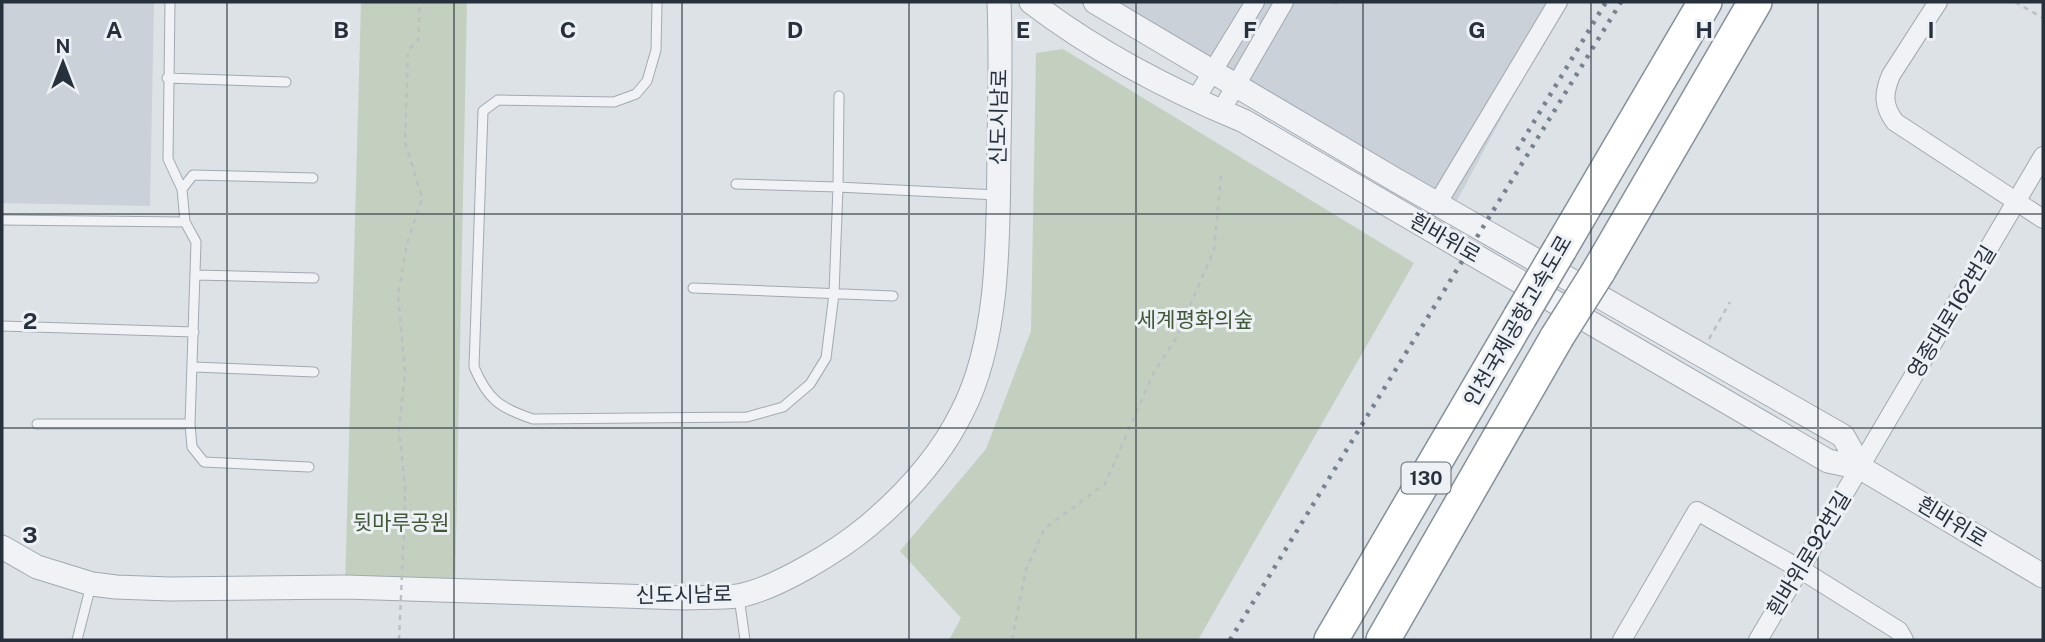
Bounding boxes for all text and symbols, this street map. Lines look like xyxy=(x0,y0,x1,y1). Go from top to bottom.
text: A xyxy=(106,16,123,43)
text: B xyxy=(333,16,349,43)
text: C xyxy=(560,16,576,43)
text: D xyxy=(787,16,803,43)
text: E xyxy=(1016,16,1030,43)
text: F xyxy=(1243,16,1257,43)
text: G xyxy=(1468,16,1486,43)
text: H xyxy=(1695,16,1713,43)
text: I xyxy=(1927,16,1935,43)
north arrow xyxy=(28,28,98,98)
text: N xyxy=(56,35,70,57)
street label: 신도시남로 xyxy=(985,68,1012,166)
street label: 흰바위로 xyxy=(1406,207,1485,268)
street label: 인천국제공항고속도로 xyxy=(1458,231,1577,411)
street label: 영종대로162번길 xyxy=(1902,241,2001,382)
text: 2 xyxy=(23,307,37,334)
park label: 세계평화의숲 xyxy=(1137,307,1253,332)
road number: 130 xyxy=(1402,463,1450,494)
street label: 흰바위로92번길 xyxy=(1761,487,1856,621)
street label: 흰바위로 xyxy=(1913,491,1992,552)
park label: 뒷마루공원 xyxy=(353,510,449,535)
text: 3 xyxy=(22,521,38,548)
street label: 신도시남로 xyxy=(635,581,733,608)

